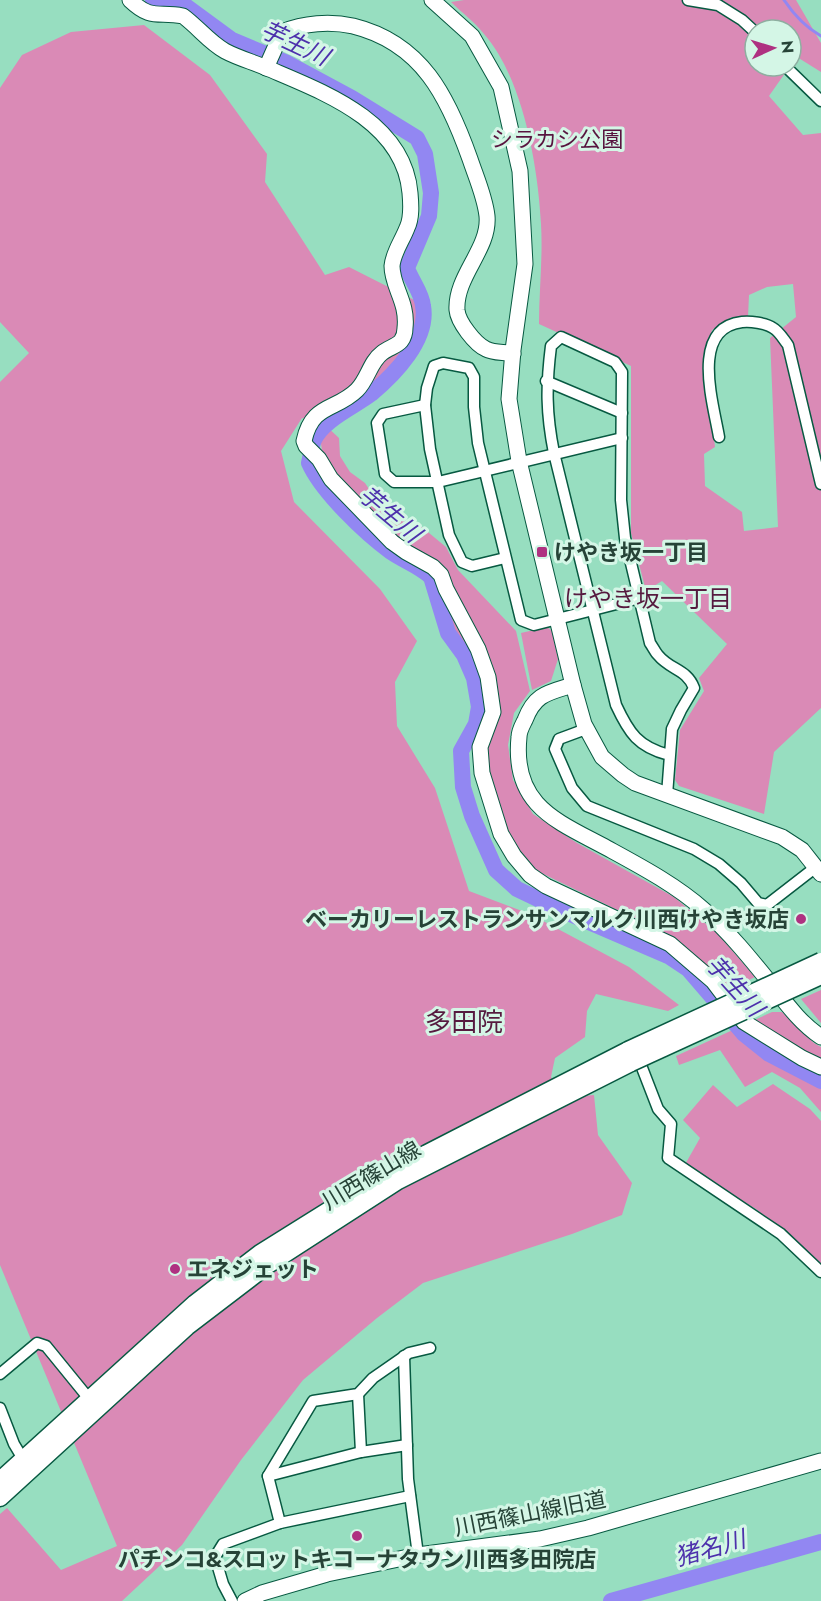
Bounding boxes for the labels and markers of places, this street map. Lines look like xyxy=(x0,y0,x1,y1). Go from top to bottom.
place label: けやき坂一丁目 xyxy=(554,536,708,568)
marker: けやき坂一丁目 xyxy=(535,545,549,559)
place label: ベーカリーレストランサンマルク川西けやき坂店 xyxy=(305,903,789,935)
marker: ベーカリーレストランサンマルク川西けやき坂店 xyxy=(794,912,808,926)
place label: エネジェット xyxy=(187,1253,319,1285)
marker: エネジェット xyxy=(168,1262,182,1276)
marker: パチンコ&スロットキコーナタウン川西多田院店 xyxy=(350,1529,364,1543)
place label: パチンコ&スロットキコーナタウン川西多田院店 xyxy=(118,1543,596,1575)

